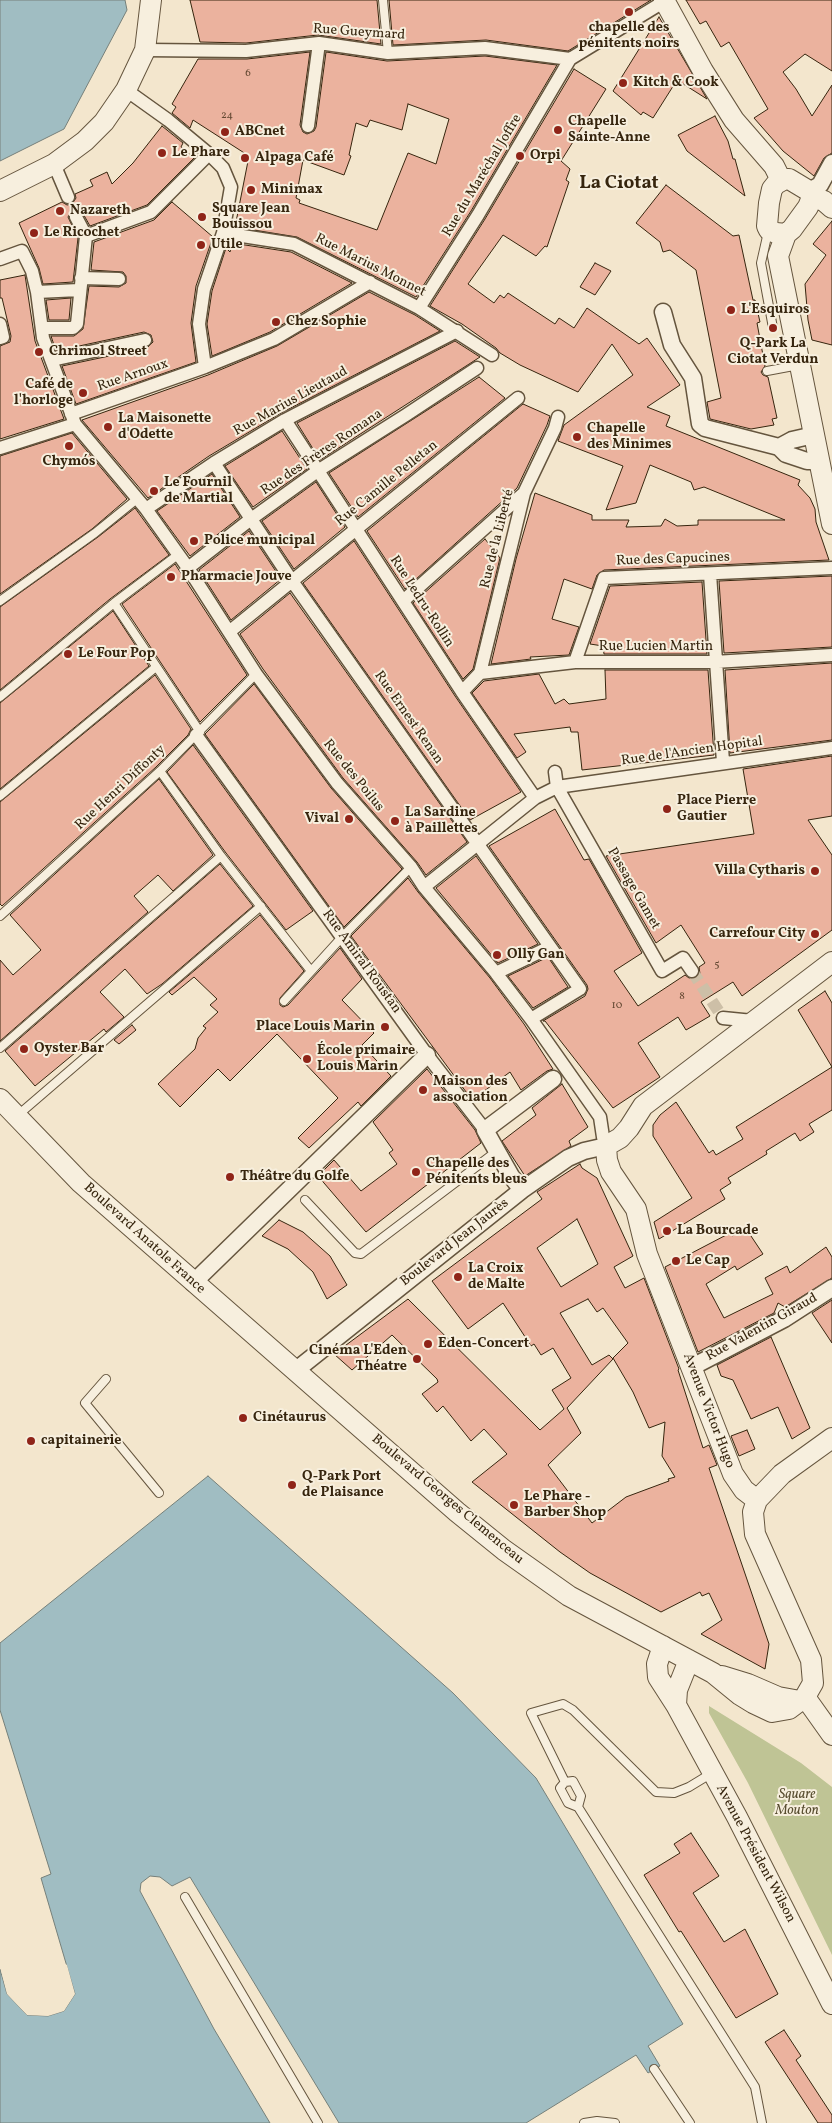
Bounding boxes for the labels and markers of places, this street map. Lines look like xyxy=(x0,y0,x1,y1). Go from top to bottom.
marker: chapelle des pénitents noirs xyxy=(623,6,635,18)
place label: chapelle des pénitents noirs xyxy=(578,20,680,52)
place label: Kitch & Cook xyxy=(633,75,719,91)
marker: Kitch & Cook xyxy=(617,77,629,89)
place label: Chapelle Sainte-Anne xyxy=(568,114,650,146)
place label: ABCnet xyxy=(235,124,285,140)
marker: Chapelle Sainte-Anne xyxy=(552,124,564,136)
marker: ABCnet xyxy=(219,126,231,138)
place label: Le Phare xyxy=(172,145,230,161)
marker: Le Phare xyxy=(156,147,168,159)
place label: Orpi xyxy=(530,148,561,164)
place label: Alpaga Café xyxy=(255,150,334,166)
marker: Orpi xyxy=(514,150,526,162)
marker: Alpaga Café xyxy=(239,152,251,164)
place label: Minimax xyxy=(261,182,323,198)
marker: Minimax xyxy=(245,184,257,196)
place label: Square Jean Bouissou xyxy=(212,201,290,233)
place label: Nazareth xyxy=(70,203,131,219)
marker: Nazareth xyxy=(54,205,66,217)
marker: Square Jean Bouissou xyxy=(196,211,208,223)
place label: Le Ricochet xyxy=(44,225,119,241)
marker: Le Ricochet xyxy=(28,227,40,239)
place label: Utile xyxy=(211,237,243,253)
marker: Utile xyxy=(195,239,207,251)
place label: L'Esquiros xyxy=(741,302,809,318)
marker: L'Esquiros xyxy=(725,304,737,316)
place label: Chez Sophie xyxy=(286,314,366,330)
marker: Chez Sophie xyxy=(270,316,282,328)
marker: Q-Park La Ciotat Verdun xyxy=(767,322,779,334)
place label: Q-Park La Ciotat Verdun xyxy=(728,336,818,368)
place label: Chrimol Street xyxy=(49,344,147,360)
marker: Chrimol Street xyxy=(33,346,45,358)
place label: Café de l'horloge xyxy=(14,377,73,410)
marker: Café de l'horloge xyxy=(77,387,89,399)
place label: La Maisonette d'Odette xyxy=(118,411,211,444)
marker: La Maisonette d'Odette xyxy=(102,421,114,433)
place label: Chapelle des Minimes xyxy=(587,421,672,454)
marker: Chapelle des Minimes xyxy=(571,431,583,443)
marker: Chymós xyxy=(63,440,75,452)
place label: Chymós xyxy=(42,454,96,470)
place label: Le Fournil de Martial xyxy=(164,475,233,508)
marker: Le Fournil de Martial xyxy=(148,485,160,497)
place label: Police municipal xyxy=(204,533,315,549)
marker: Police municipal xyxy=(188,535,200,547)
place label: Pharmacie Jouve xyxy=(181,569,292,585)
marker: Pharmacie Jouve xyxy=(165,571,177,583)
place label: Le Four Pop xyxy=(78,646,155,662)
marker: Le Four Pop xyxy=(62,648,74,660)
place label: Place Pierre Gautier xyxy=(677,793,756,826)
marker: Place Pierre Gautier xyxy=(661,803,673,815)
place label: La Sardine à Paillettes xyxy=(405,805,478,838)
place label: Vival xyxy=(305,811,339,827)
marker: Vival xyxy=(343,813,355,825)
marker: La Sardine à Paillettes xyxy=(389,815,401,827)
place label: Villa Cytharis xyxy=(714,863,805,879)
marker: Villa Cytharis xyxy=(809,865,821,877)
place label: Carrefour City xyxy=(709,926,805,942)
marker: Carrefour City xyxy=(809,928,821,940)
place label: Olly Gan xyxy=(507,947,564,963)
marker: Olly Gan xyxy=(491,949,503,961)
place label: Place Louis Marin xyxy=(256,1019,375,1035)
marker: Place Louis Marin xyxy=(379,1021,391,1033)
place label: Oyster Bar xyxy=(34,1041,104,1057)
marker: Oyster Bar xyxy=(18,1043,30,1055)
place label: École primaire Louis Marin xyxy=(317,1043,415,1076)
marker: École primaire Louis Marin xyxy=(301,1053,313,1065)
place label: Maison des association xyxy=(433,1074,508,1106)
marker: Maison des association xyxy=(417,1084,429,1096)
place label: Chapelle des Pénitents bleus xyxy=(426,1156,527,1188)
marker: Chapelle des Pénitents bleus xyxy=(410,1166,422,1178)
place label: Théâtre du Golfe xyxy=(240,1169,350,1185)
marker: Théâtre du Golfe xyxy=(224,1171,236,1183)
place label: La Bourcade xyxy=(677,1223,758,1239)
marker: La Bourcade xyxy=(661,1225,673,1237)
place label: Le Cap xyxy=(686,1253,730,1269)
marker: Le Cap xyxy=(670,1255,682,1267)
place label: La Croix de Malte xyxy=(468,1261,525,1294)
marker: La Croix de Malte xyxy=(452,1271,464,1283)
place label: Eden-Concert xyxy=(438,1336,529,1352)
marker: Eden-Concert xyxy=(422,1338,434,1350)
place label: Cinéma L'Eden Théatre xyxy=(309,1343,407,1375)
marker: Cinéma L'Eden Théatre xyxy=(411,1353,423,1365)
place label: Cinétaurus xyxy=(253,1410,326,1426)
marker: Cinétaurus xyxy=(237,1412,249,1424)
place label: capitainerie xyxy=(41,1433,121,1449)
marker: capitainerie xyxy=(25,1435,37,1447)
place label: Q-Park Port de Plaisance xyxy=(302,1469,384,1501)
marker: Q-Park Port de Plaisance xyxy=(286,1479,298,1491)
place label: Le Phare - Barber Shop xyxy=(524,1489,606,1521)
marker: Le Phare - Barber Shop xyxy=(508,1499,520,1511)

